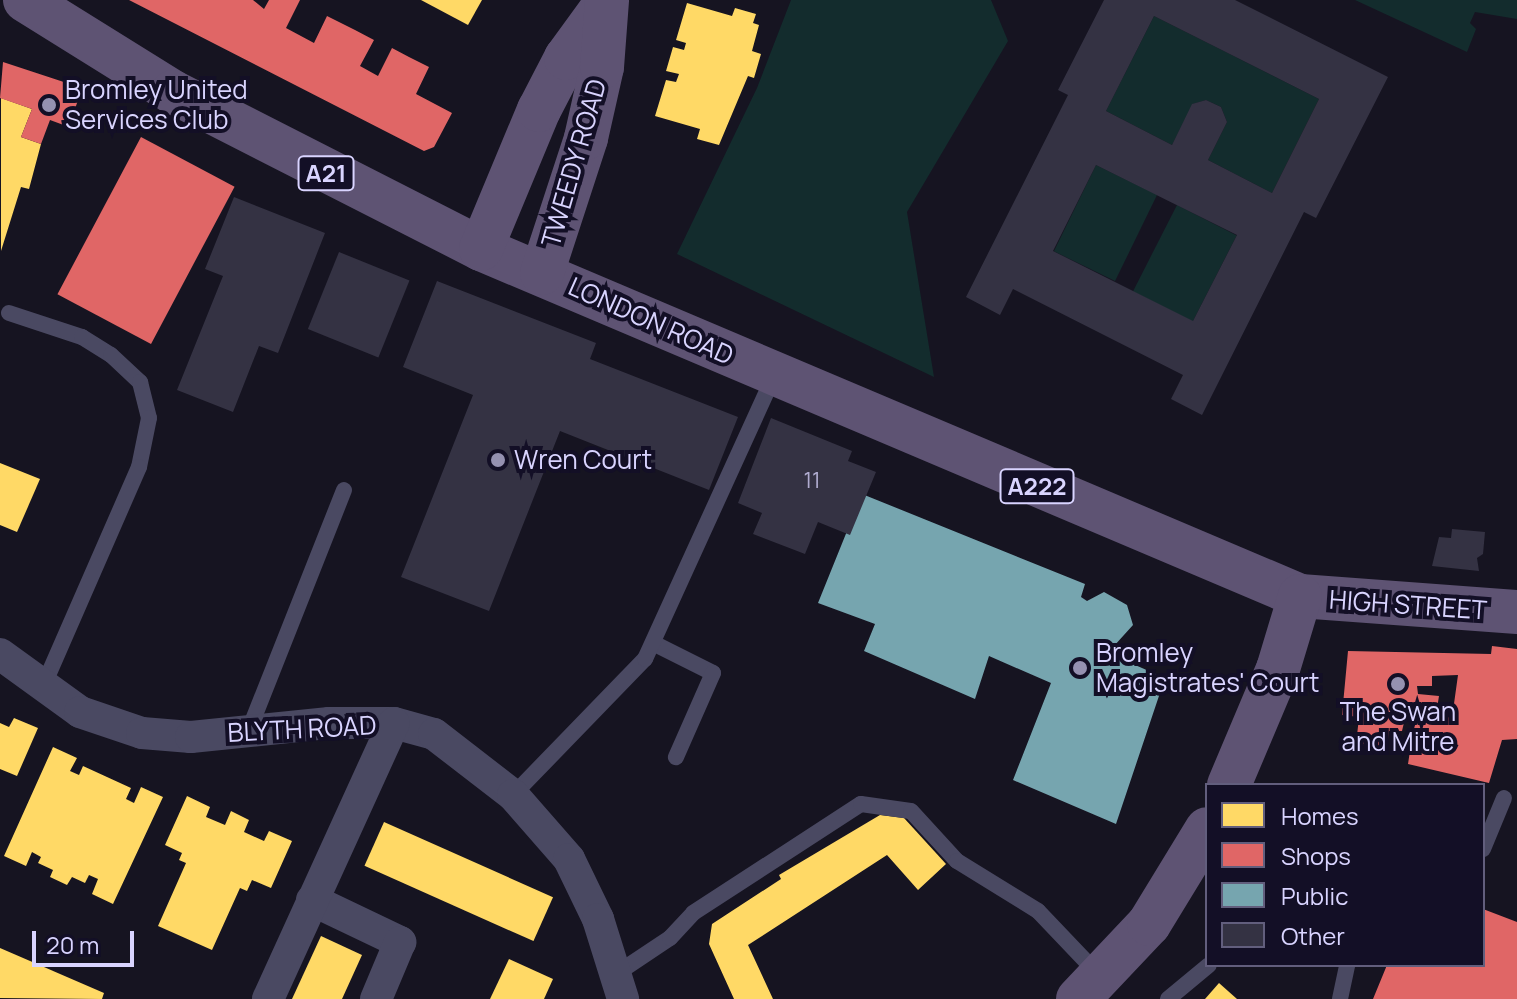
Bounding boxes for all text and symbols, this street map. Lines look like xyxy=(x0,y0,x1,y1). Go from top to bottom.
place label: Bromley United Services Club xyxy=(65,74,248,136)
street label: TWEEDY ROAD xyxy=(535,75,613,251)
marker: Bromley United Services Club xyxy=(40,96,58,114)
road number: A21 xyxy=(296,153,356,193)
street label: LONDON ROAD xyxy=(564,271,738,371)
place label: Wren Court xyxy=(514,444,652,476)
marker: Wren Court xyxy=(489,451,507,469)
road number: A222 xyxy=(999,466,1075,506)
house number: 11 xyxy=(803,468,821,494)
street label: HIGH STREET xyxy=(1328,584,1488,626)
place label: Bromley Magistrates' Court xyxy=(1096,637,1319,698)
marker: Bromley Magistrates' Court xyxy=(1071,659,1089,677)
marker: The Swan and Mitre xyxy=(1389,675,1407,693)
place label: The Swan and Mitre xyxy=(1340,696,1456,758)
street label: BLYTH ROAD xyxy=(227,710,377,748)
legend xyxy=(1205,783,1485,967)
text: Homes xyxy=(1281,799,1359,832)
text: Shops xyxy=(1281,839,1351,872)
text: Public xyxy=(1281,879,1348,912)
scale bar xyxy=(36,915,138,965)
text: Other xyxy=(1281,919,1345,952)
text: 20 m xyxy=(46,928,99,961)

